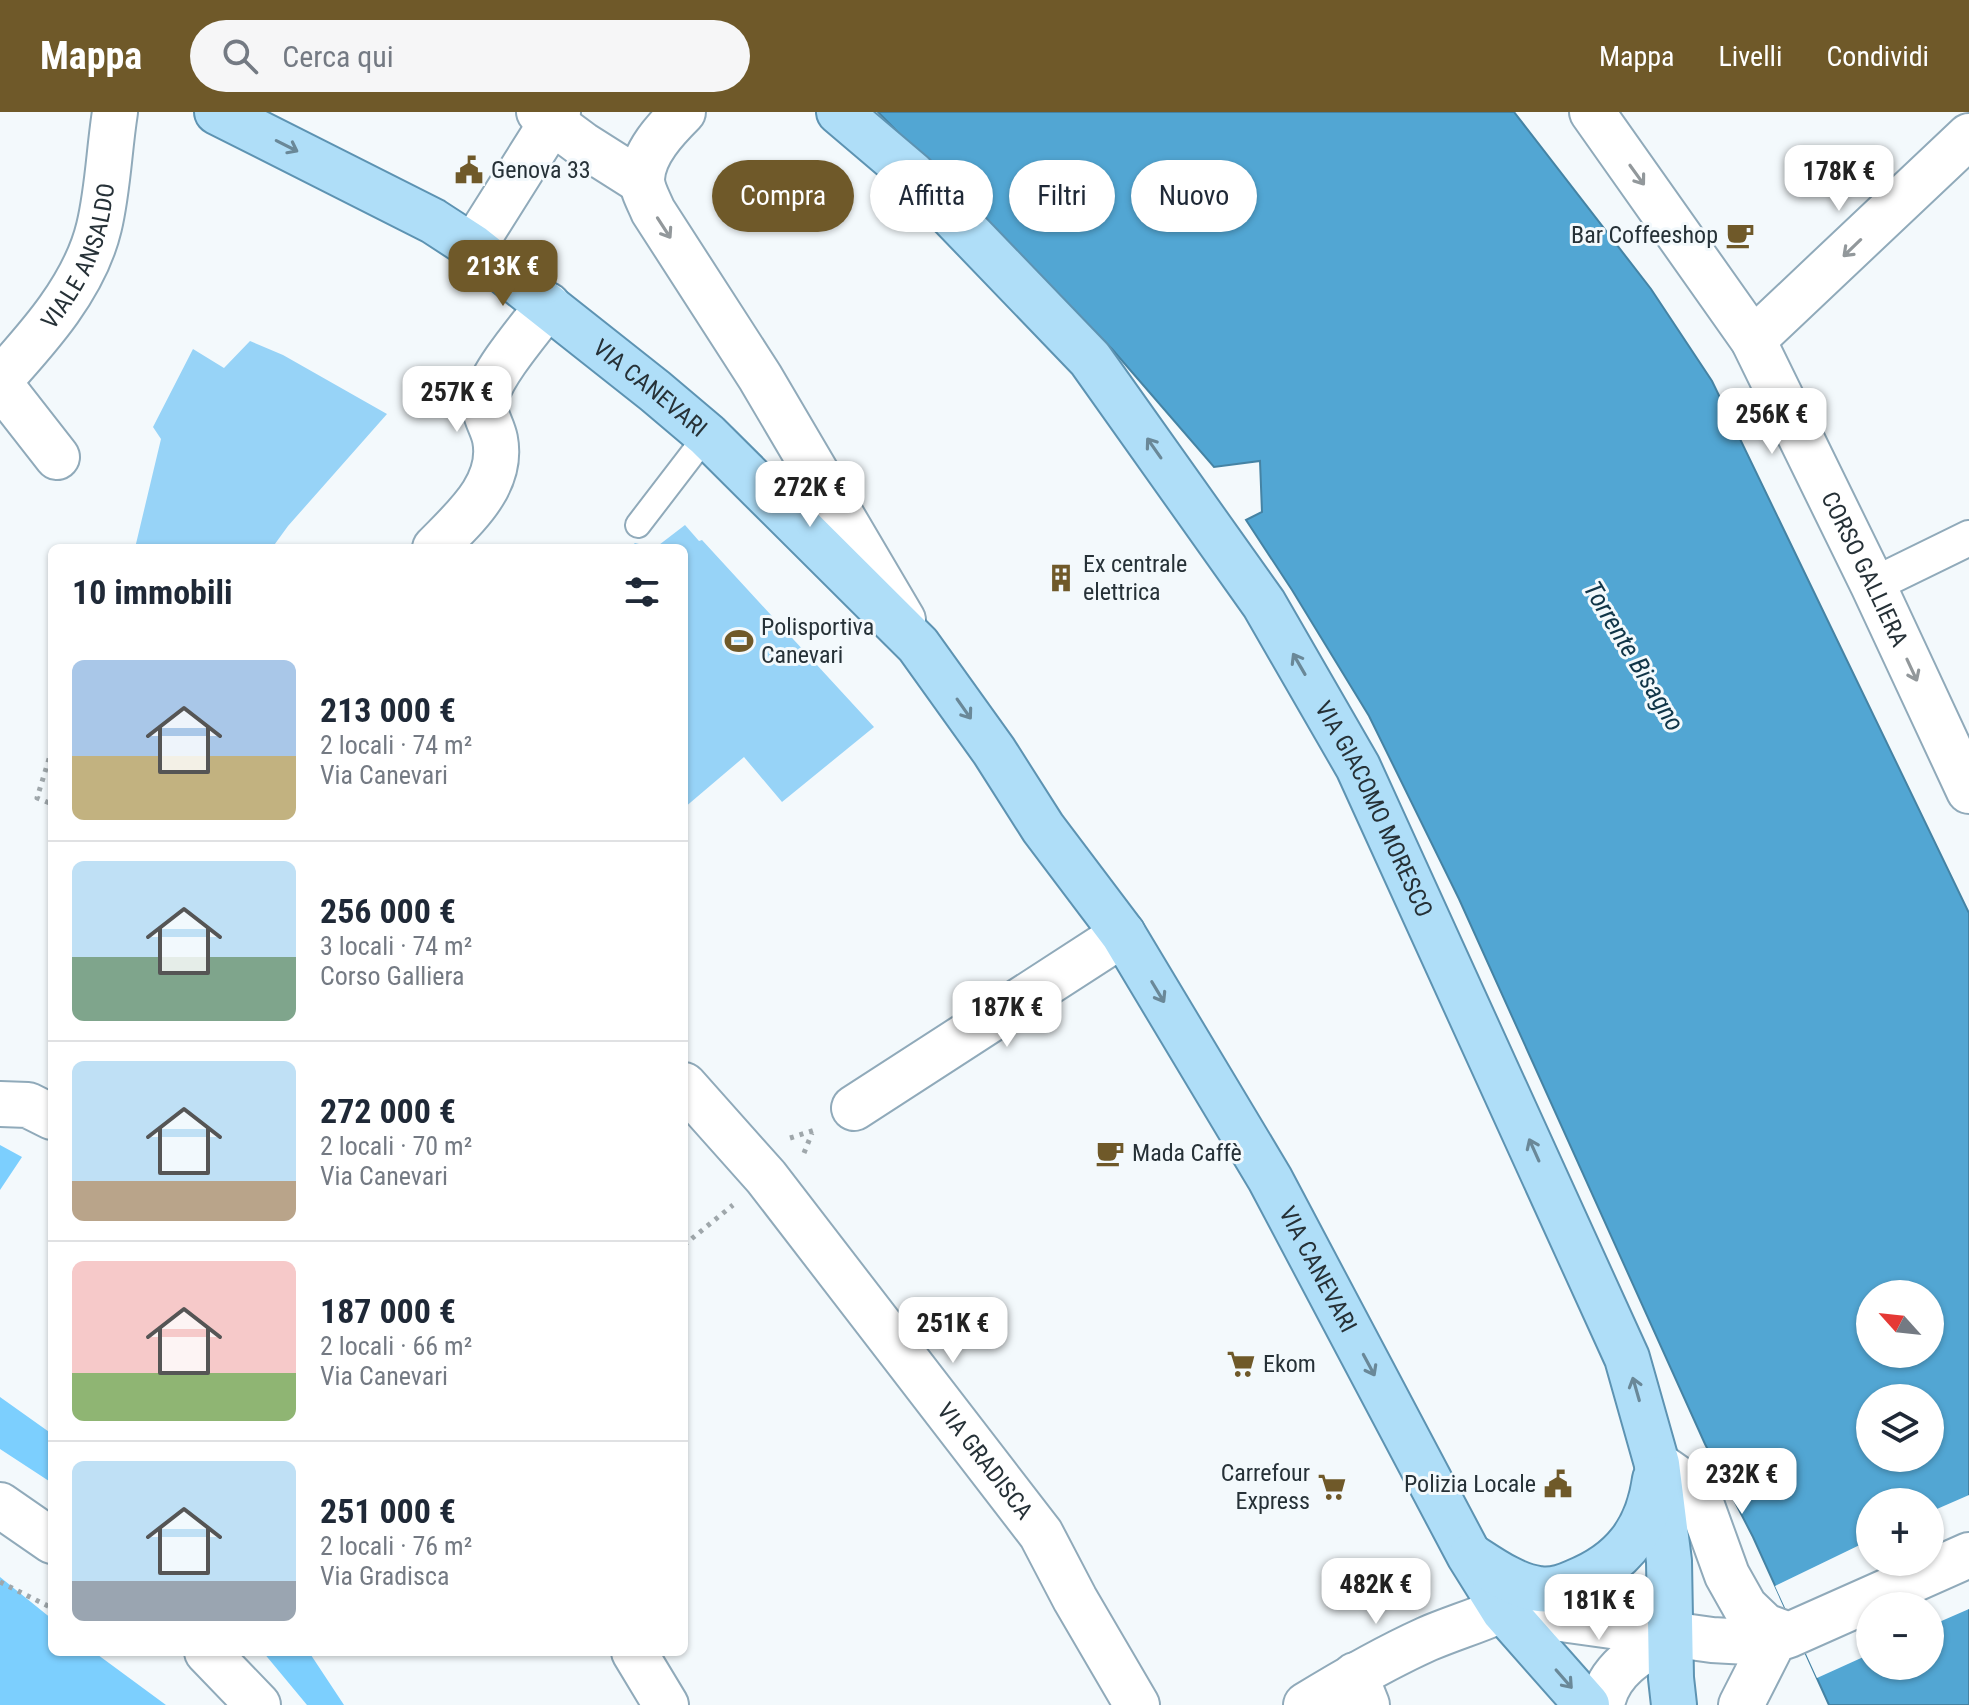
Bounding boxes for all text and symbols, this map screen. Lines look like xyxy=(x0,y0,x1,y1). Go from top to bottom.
search box xyxy=(190,20,750,92)
text: Mappa xyxy=(40,34,142,78)
icon: search xyxy=(218,34,262,78)
text: Cerca qui xyxy=(282,39,394,74)
text: Mappa xyxy=(1599,40,1675,73)
text: Livelli xyxy=(1719,40,1782,73)
text: Condividi xyxy=(1826,40,1929,73)
one-way arrow xyxy=(275,138,299,154)
pin: 178K € xyxy=(1774,145,1904,213)
public building icon: Genova 33 xyxy=(454,155,484,185)
place label: Genova 33 xyxy=(491,156,591,184)
text: 178K € xyxy=(1803,156,1875,186)
chip: Compra xyxy=(712,160,854,232)
chip: Affitta xyxy=(870,160,993,232)
chip: Filtri xyxy=(1009,160,1115,232)
chip: Nuovo xyxy=(1131,160,1257,232)
one-way arrow xyxy=(1629,164,1645,186)
street label: VIALE ANSALDO xyxy=(36,182,120,334)
one-way arrow xyxy=(656,216,672,239)
cafe icon: Bar Coffeeshop xyxy=(1725,220,1755,250)
place label: Bar Coffeeshop xyxy=(1571,221,1718,249)
one-way arrow xyxy=(1843,238,1862,257)
pin: 213K € xyxy=(438,240,568,308)
text: 213K € xyxy=(467,251,539,281)
street label: VIA CANEVARI xyxy=(588,334,713,443)
pin: 257K € xyxy=(392,366,522,434)
text: 257K € xyxy=(421,377,493,407)
pin: 256K € xyxy=(1707,388,1837,456)
text: 256K € xyxy=(1736,399,1808,429)
one-way arrow xyxy=(1146,438,1162,460)
pin: 272K € xyxy=(745,461,875,529)
text: 272K € xyxy=(774,472,846,502)
street label: CORSO GALLIERA xyxy=(1815,487,1914,651)
place label: Ex centrale elettrica xyxy=(1083,550,1187,606)
building icon: Ex centrale elettrica xyxy=(1046,563,1076,593)
icon: filters xyxy=(620,570,664,614)
text: 10 immobili xyxy=(72,572,233,612)
water label: Torrente Bisagno xyxy=(1578,576,1690,736)
place label: Polisportiva Canevari xyxy=(761,613,874,669)
sports icon: Polisportiva Canevari xyxy=(724,626,754,656)
one-way arrow xyxy=(1291,653,1307,676)
one-way arrow xyxy=(1906,657,1921,682)
text: 213 000 € xyxy=(320,690,456,730)
icon: home xyxy=(136,692,232,788)
street label: VIA GIACOMO MORESCO xyxy=(1309,696,1438,921)
one-way arrow xyxy=(955,698,972,719)
text: 2 locali · 74 m² xyxy=(320,730,472,760)
text: Via Canevari xyxy=(320,760,448,790)
text: 256 000 € xyxy=(320,891,456,931)
icon: home xyxy=(136,893,232,989)
text: 3 locali · 74 m² xyxy=(320,931,472,961)
text: Corso Galliera xyxy=(320,961,464,991)
one-way arrow xyxy=(1150,980,1166,1003)
pin: 187K € xyxy=(942,981,1072,1049)
text: 187K € xyxy=(971,992,1043,1022)
text: 272 000 € xyxy=(320,1091,456,1131)
icon: home xyxy=(136,1093,232,1189)
text: 2 locali · 70 m² xyxy=(320,1131,472,1161)
cafe icon: Mada Caffè xyxy=(1095,1138,1125,1168)
one-way arrow xyxy=(1525,1138,1540,1162)
place label: Mada Caffè xyxy=(1132,1139,1242,1167)
text: Via Canevari xyxy=(320,1161,448,1191)
street label: VIA CANEVARI xyxy=(1273,1202,1363,1337)
north arrow xyxy=(1856,1280,1944,1368)
map controls xyxy=(1856,1280,1944,1680)
text: 187 000 € xyxy=(320,1291,456,1331)
icon: home xyxy=(136,1293,232,1389)
pin: 251K € xyxy=(888,1297,1018,1365)
text: 251K € xyxy=(917,1308,989,1338)
text: 2 locali · 66 m² xyxy=(320,1331,472,1361)
supermarket icon: Ekom xyxy=(1226,1349,1256,1379)
place label: Ekom xyxy=(1263,1350,1316,1378)
one-way arrow xyxy=(1361,1352,1377,1376)
text: Via Canevari xyxy=(320,1361,448,1391)
one-way arrow xyxy=(1627,1376,1642,1402)
button: layers xyxy=(1856,1384,1944,1472)
street label: VIA GRADISCA xyxy=(931,1397,1039,1525)
pin: 232K € xyxy=(1677,1448,1807,1516)
place label: Carrefour Express xyxy=(1221,1459,1310,1515)
text: 232K € xyxy=(1706,1459,1778,1489)
public building icon: Polizia Locale xyxy=(1543,1469,1573,1499)
place label: Polizia Locale xyxy=(1404,1470,1536,1498)
supermarket icon: Carrefour Express xyxy=(1317,1472,1347,1502)
button: + xyxy=(1856,1488,1944,1576)
text: 251 000 € xyxy=(320,1491,456,1531)
icon: home xyxy=(136,1493,232,1589)
text: 2 locali · 76 m² xyxy=(320,1531,472,1561)
pin: 482K € xyxy=(1311,1558,1441,1626)
text: Via Gradisca xyxy=(320,1561,449,1591)
text: 482K € xyxy=(1340,1569,1412,1599)
pin: 181K € xyxy=(1534,1574,1664,1642)
text: 181K € xyxy=(1563,1585,1635,1615)
button: − xyxy=(1856,1592,1944,1680)
one-way arrow xyxy=(1555,1668,1573,1688)

